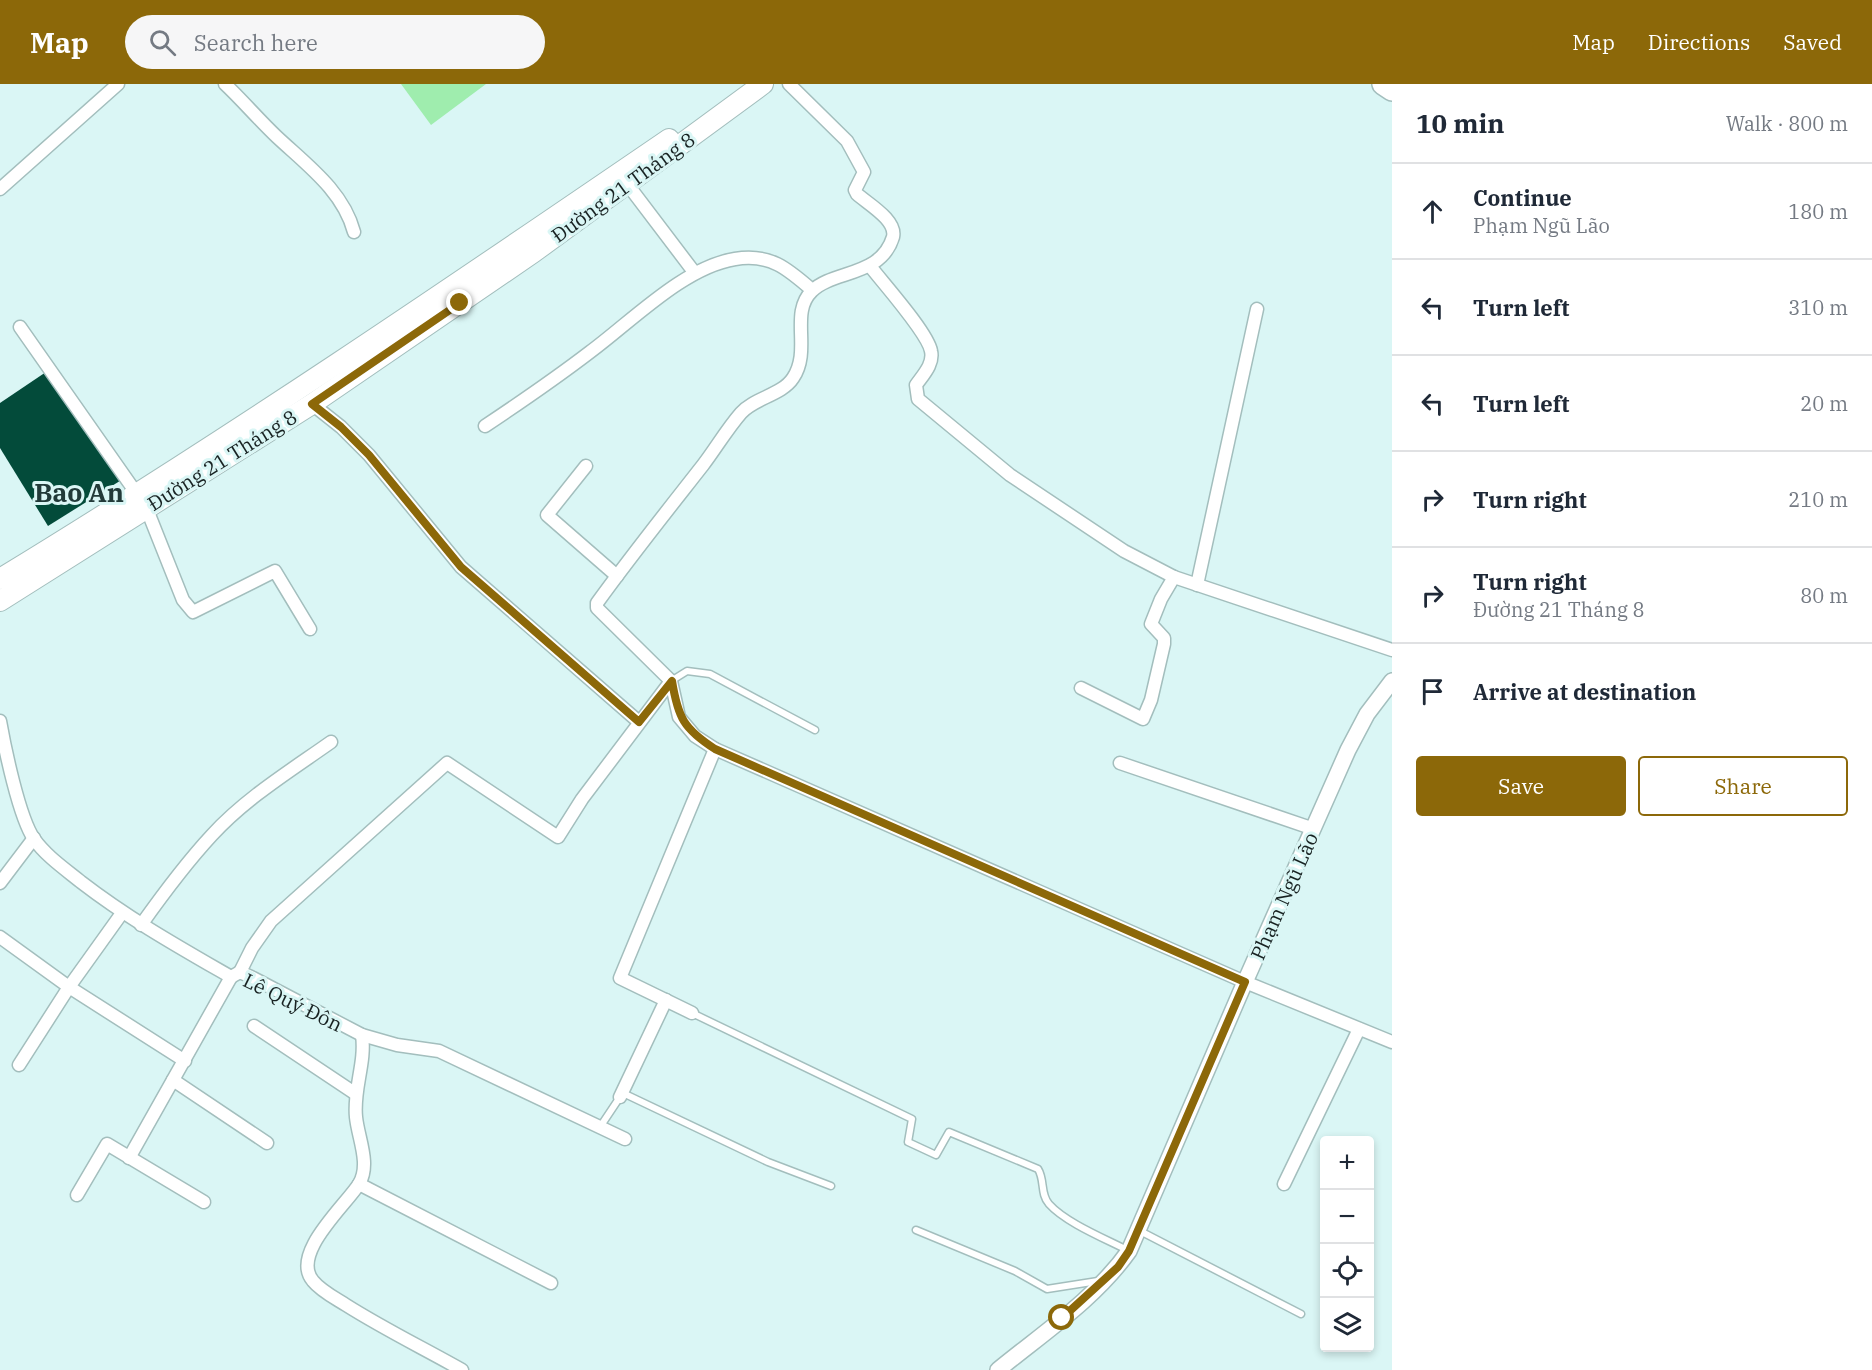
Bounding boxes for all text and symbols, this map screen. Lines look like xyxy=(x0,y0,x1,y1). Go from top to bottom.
search box xyxy=(125,15,545,69)
text: Map xyxy=(30,24,89,61)
icon: search xyxy=(146,26,179,59)
text: Search here xyxy=(194,28,318,57)
text: Map xyxy=(1572,28,1615,56)
text: Directions xyxy=(1648,28,1750,56)
text: Saved xyxy=(1783,28,1842,56)
text: 10 min xyxy=(1416,106,1504,140)
text: Walk · 800 m xyxy=(1726,110,1848,137)
street label: Đường 21 Tháng 8 xyxy=(546,126,700,248)
text: Continue xyxy=(1473,183,1572,212)
icon: ahead xyxy=(1416,195,1449,228)
text: 180 m xyxy=(1788,198,1848,225)
text: Phạm Ngũ Lão xyxy=(1473,212,1610,239)
route end xyxy=(446,289,472,315)
icon: left xyxy=(1416,291,1449,324)
text: Turn left xyxy=(1473,293,1569,322)
text: 310 m xyxy=(1788,294,1848,321)
icon: left xyxy=(1416,387,1449,420)
text: Turn left xyxy=(1473,389,1569,418)
text: 20 m xyxy=(1800,390,1848,417)
street label: Đường 21 Tháng 8 xyxy=(142,403,302,517)
district label: Bao An xyxy=(34,475,124,509)
icon: right xyxy=(1416,483,1449,516)
text: Turn right xyxy=(1473,485,1587,514)
text: 210 m xyxy=(1788,486,1848,513)
text: Turn right xyxy=(1473,567,1587,596)
icon: right xyxy=(1416,579,1449,612)
text: 80 m xyxy=(1800,582,1848,609)
text: Đường 21 Tháng 8 xyxy=(1473,596,1644,623)
icon: arrive xyxy=(1416,675,1449,708)
text: Arrive at destination xyxy=(1473,677,1696,706)
button: Save xyxy=(1416,756,1626,816)
button: Share xyxy=(1638,756,1848,816)
street label: Phạm Ngũ Lão xyxy=(1244,828,1324,964)
street label: Lê Quý Đôn xyxy=(239,966,347,1038)
map controls xyxy=(1320,1136,1374,1352)
button: + xyxy=(1320,1136,1374,1190)
button: − xyxy=(1320,1190,1374,1244)
button: locate xyxy=(1320,1244,1374,1298)
button: layers xyxy=(1320,1298,1374,1352)
route start xyxy=(1048,1304,1074,1330)

